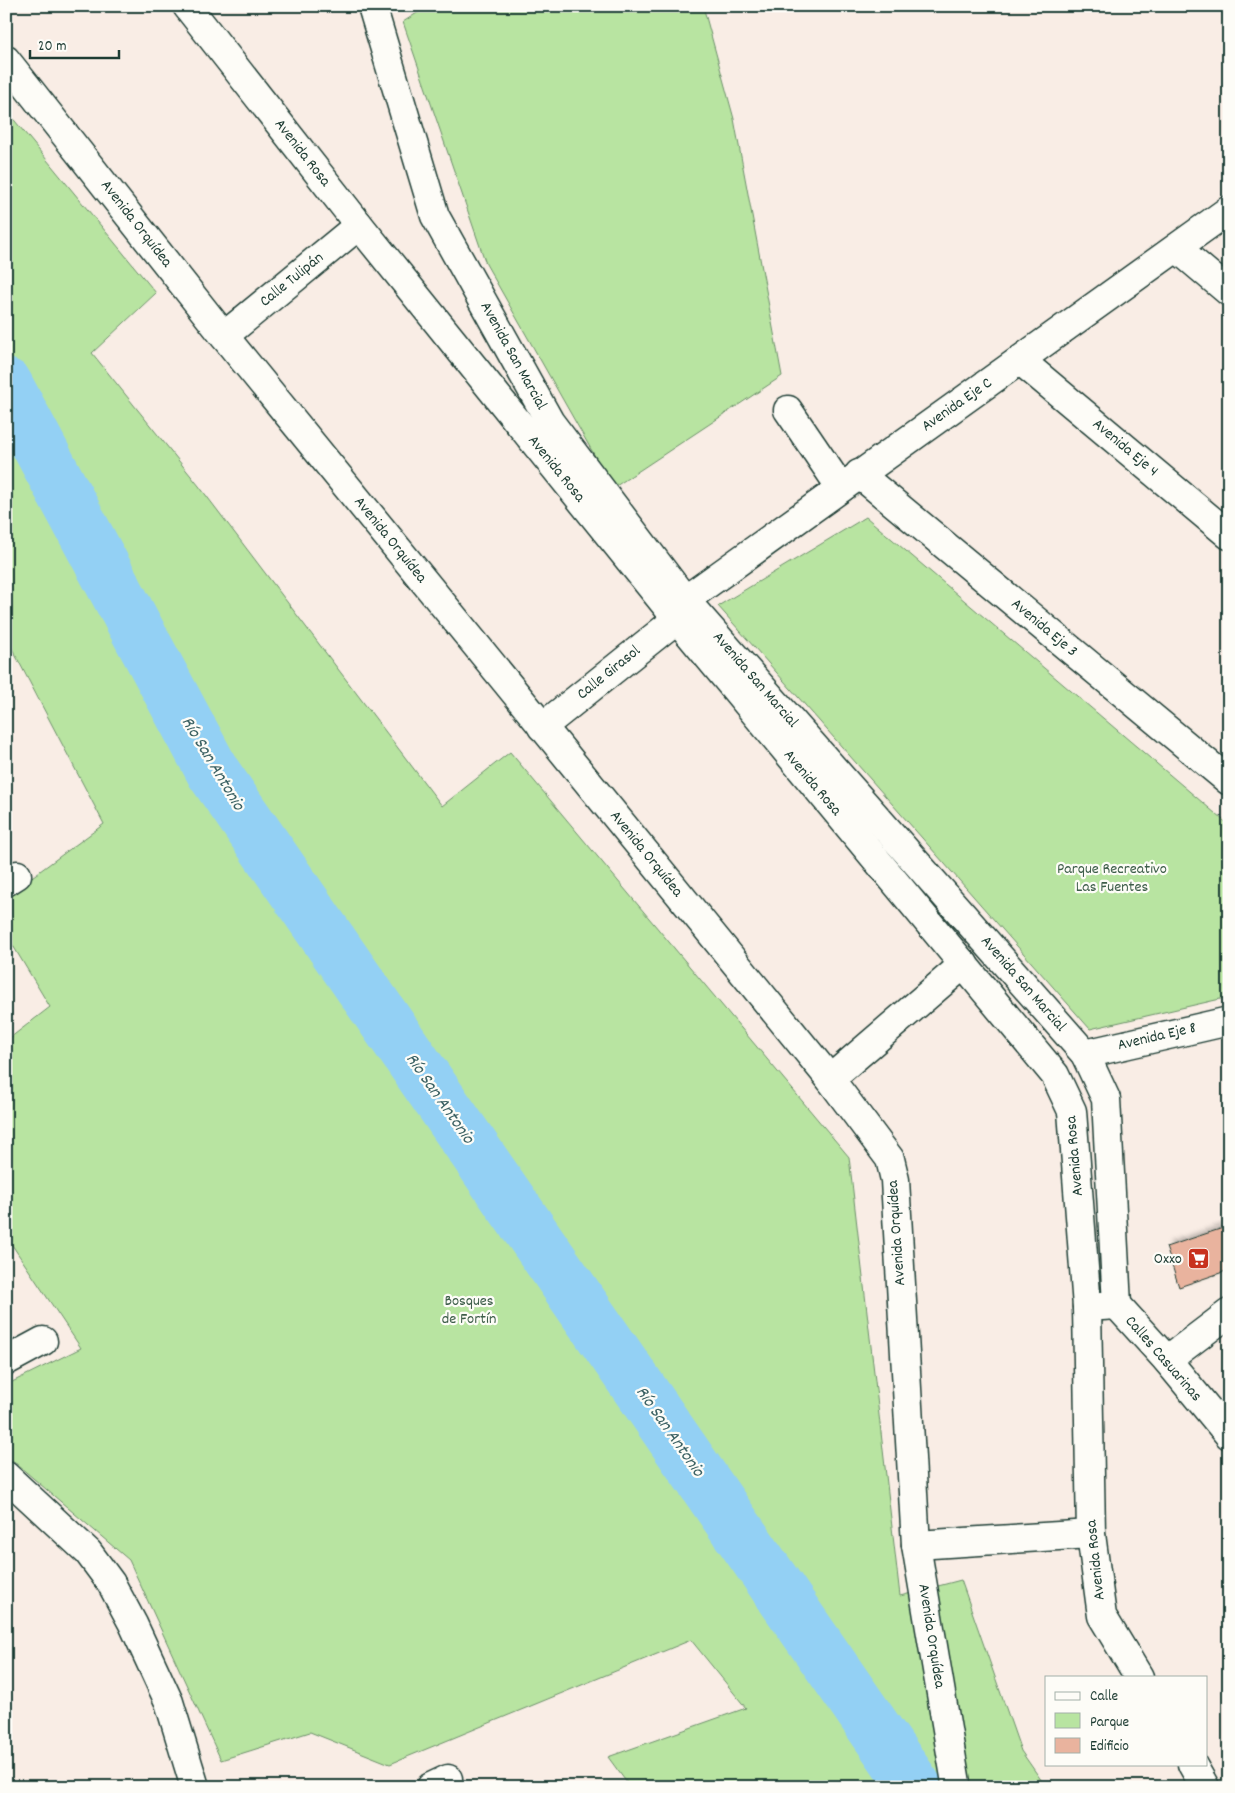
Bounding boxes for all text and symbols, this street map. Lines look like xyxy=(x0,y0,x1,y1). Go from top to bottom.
scale bar xyxy=(30,28,119,60)
text: 20 m xyxy=(38,36,66,58)
street label: Avenida Rosa xyxy=(268,114,336,192)
street label: Avenida Orquídea xyxy=(94,175,178,273)
street label: Calle Tulipán xyxy=(255,247,329,313)
street label: Avenida San Marcial xyxy=(474,298,552,414)
street label: Avenida Eje C xyxy=(917,372,997,438)
street label: Avenida Eje 4 xyxy=(1087,413,1163,483)
street label: Avenida Rosa xyxy=(522,430,591,508)
street label: Avenida Orquídea xyxy=(348,492,432,589)
street label: Avenida Eje 3 xyxy=(1006,593,1082,663)
street label: Avenida San Marcial xyxy=(707,627,803,733)
street label: Calle Girasol xyxy=(572,640,646,706)
water label: Río San Antonio xyxy=(174,712,250,816)
street label: Avenida Rosa xyxy=(777,745,847,822)
street label: Avenida Orquídea xyxy=(604,806,688,903)
park label: Parque Recreativo Las Fuentes xyxy=(1057,858,1167,899)
street label: Avenida San Marcial xyxy=(975,931,1071,1037)
street label: Avenida Eje 8 xyxy=(1115,1017,1199,1057)
water label: Río San Antonio xyxy=(399,1049,480,1150)
street label: Avenida Rosa xyxy=(1060,1114,1090,1197)
street label: Avenida Orquídea xyxy=(882,1179,912,1286)
supermarket icon: Oxxo xyxy=(1186,1247,1210,1271)
place label: Oxxo xyxy=(1154,1248,1182,1271)
park label: Bosques de Fortín xyxy=(442,1290,496,1331)
street label: Calles Casuarinas xyxy=(1119,1311,1207,1407)
water label: Río San Antonio xyxy=(629,1382,710,1483)
street label: Avenida Rosa xyxy=(1080,1518,1112,1601)
street label: Avenida Orquídea xyxy=(911,1582,951,1690)
legend xyxy=(1045,1676,1208,1766)
text: Calle xyxy=(1090,1686,1119,1708)
text: Parque xyxy=(1090,1712,1130,1734)
text: Edificio xyxy=(1090,1736,1129,1758)

